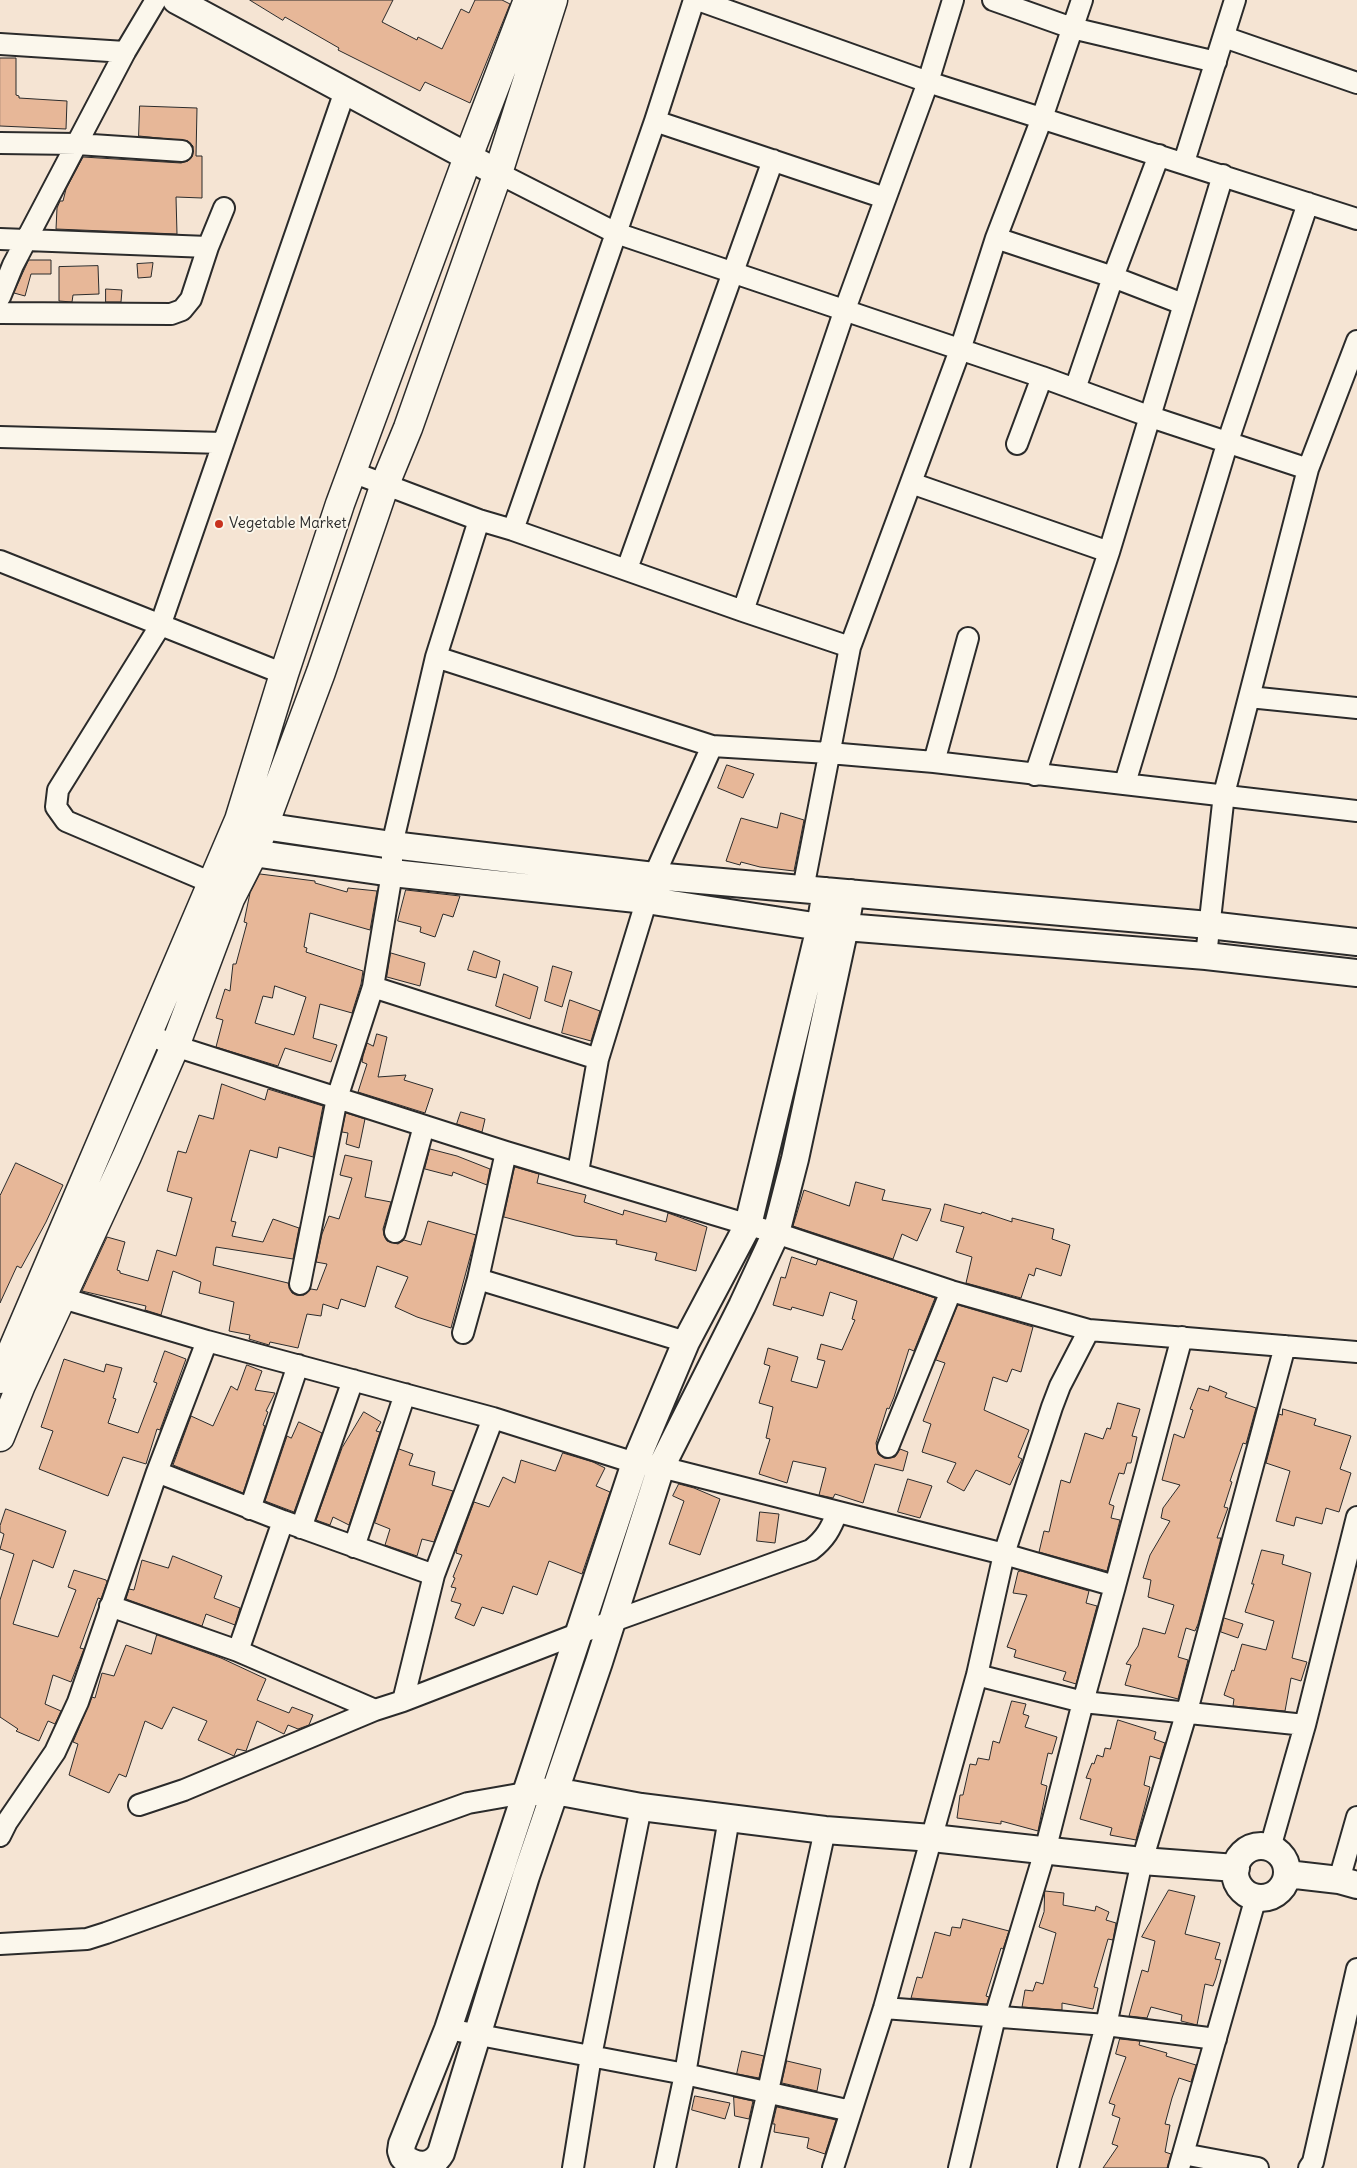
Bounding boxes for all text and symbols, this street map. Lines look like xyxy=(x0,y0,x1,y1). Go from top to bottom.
place label: Vegetable Market xyxy=(229,515,347,533)
marker: Vegetable Market xyxy=(213,518,225,530)

